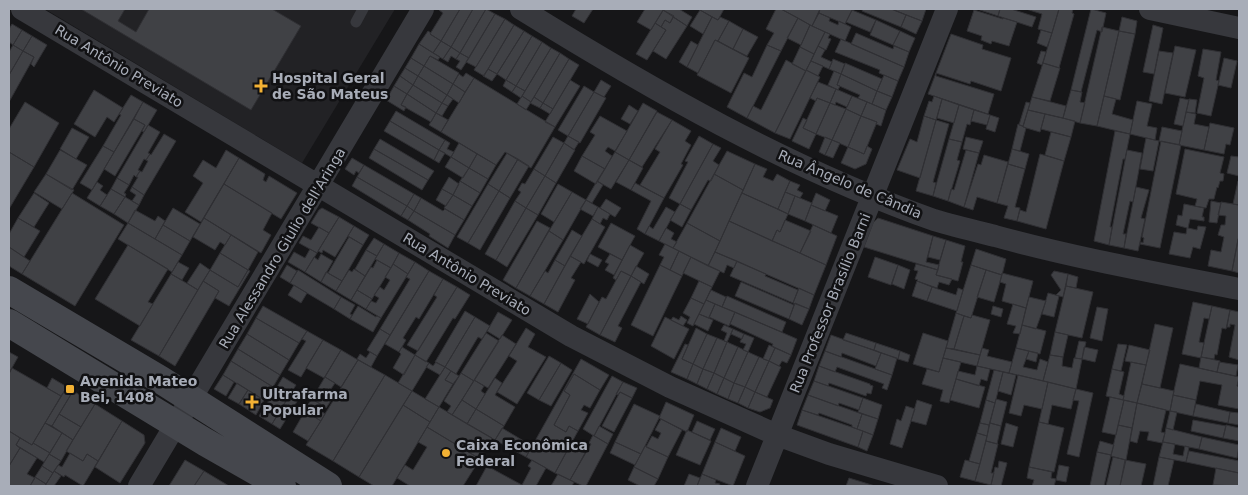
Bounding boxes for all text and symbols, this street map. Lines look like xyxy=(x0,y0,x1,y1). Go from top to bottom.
street label: Rua Antônio Previato xyxy=(52,21,186,111)
place label: Hospital Geral de São Mateus xyxy=(272,70,388,102)
marker: Hospital Geral de São Mateus xyxy=(254,79,268,93)
street label: Rua Alessandro Giulio dell'Aringa xyxy=(216,145,348,351)
street label: Rua Ângelo de Cândia xyxy=(776,146,925,222)
street label: Rua Professor Brasílio Barni xyxy=(787,211,873,395)
street label: Rua Antônio Previato xyxy=(400,229,534,319)
place label: Avenida Mateo Bei, 1408 xyxy=(80,373,198,405)
marker: Avenida Mateo Bei, 1408 xyxy=(64,383,76,395)
place label: Ultrafarma Popular xyxy=(262,386,348,418)
marker: Ultrafarma Popular xyxy=(246,396,258,408)
place label: Caixa Econômica Federal xyxy=(456,437,588,469)
marker: Caixa Econômica Federal xyxy=(440,447,452,459)

